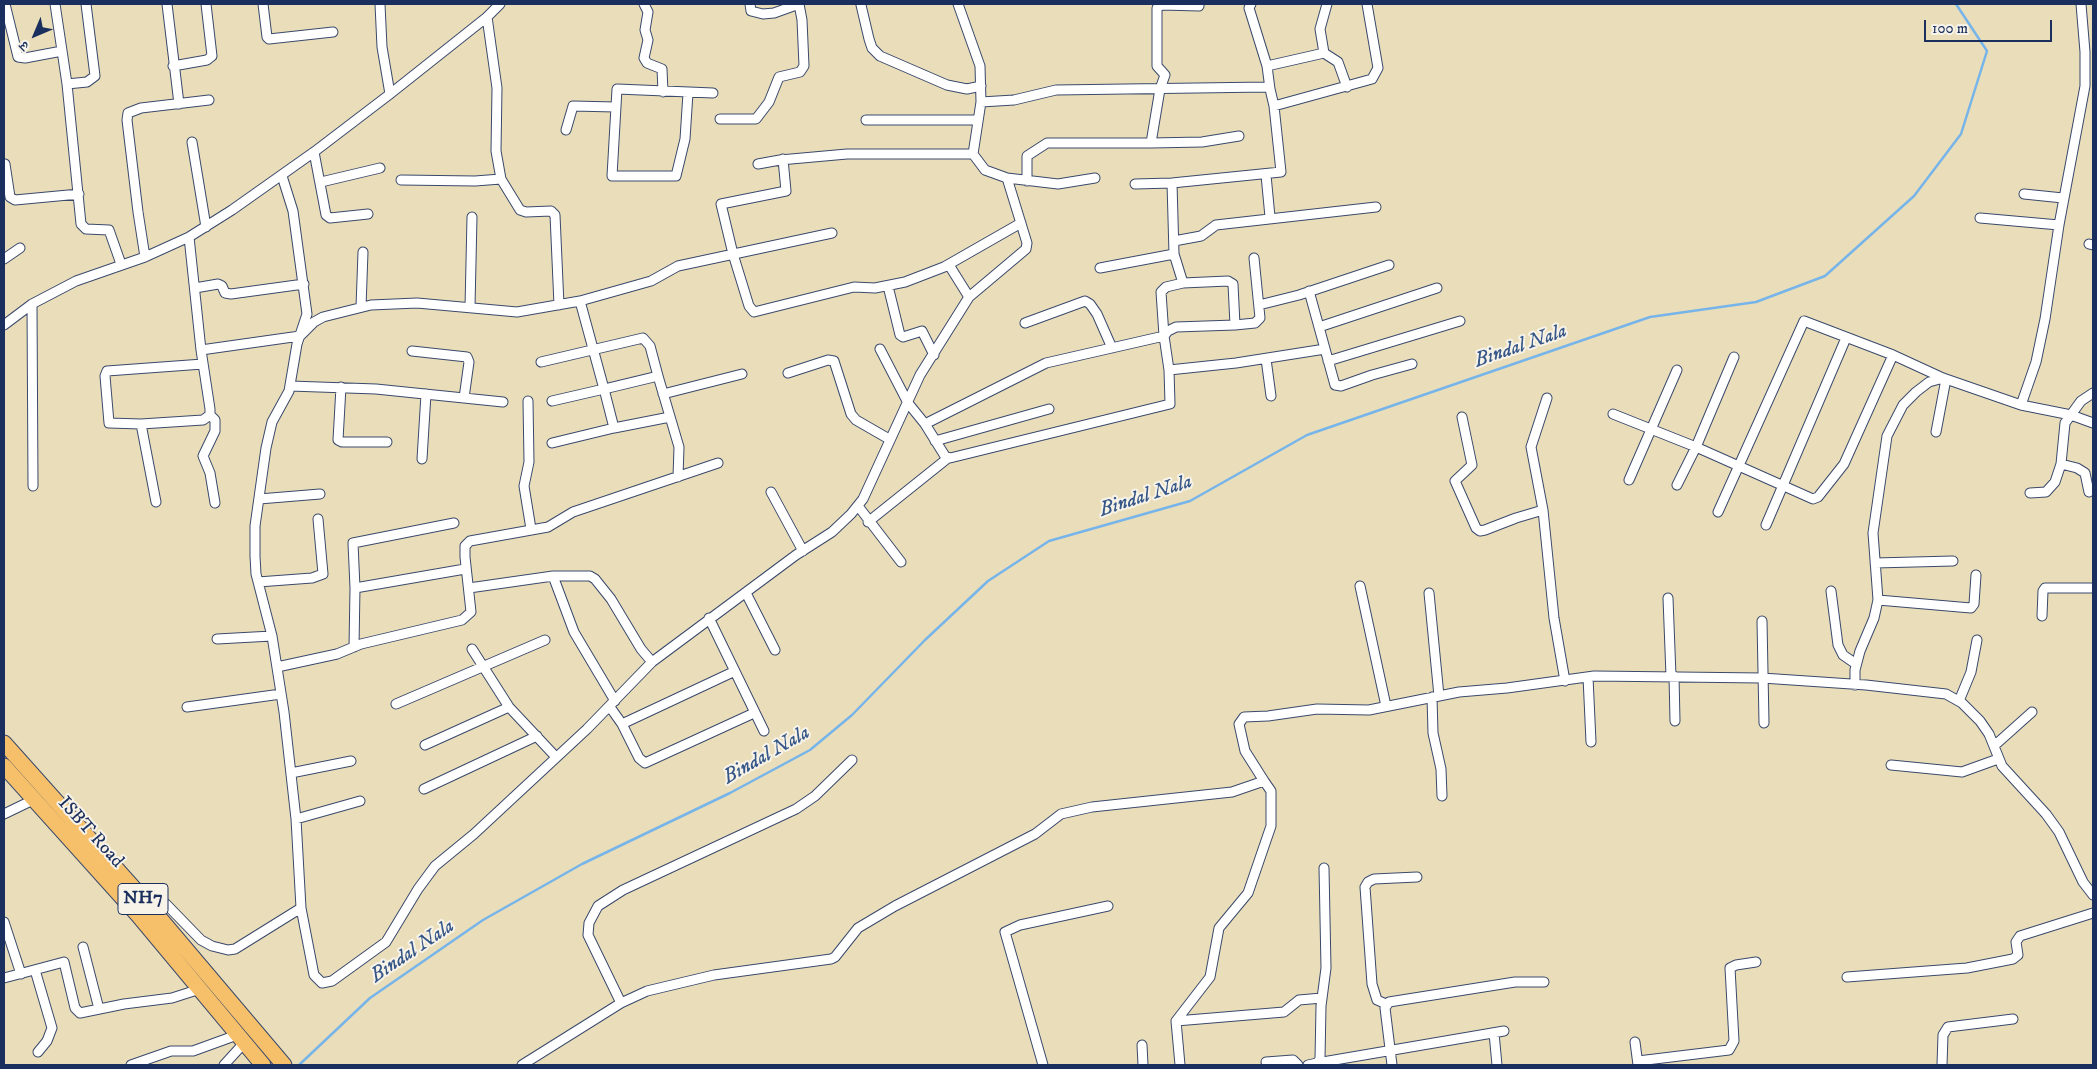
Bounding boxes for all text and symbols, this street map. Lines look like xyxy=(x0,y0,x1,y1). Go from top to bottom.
north arrow xyxy=(10,10,60,60)
scale bar xyxy=(1927,10,2054,42)
text: 100 m xyxy=(1932,19,1968,38)
text: उ xyxy=(16,37,33,55)
water label: Bindal Nala xyxy=(1472,320,1570,374)
water label: Bindal Nala xyxy=(1097,471,1195,523)
water label: Bindal Nala xyxy=(719,722,815,790)
street label: ISBT Road xyxy=(52,793,128,873)
road number: NH7 xyxy=(118,884,168,914)
water label: Bindal Nala xyxy=(366,915,460,989)

